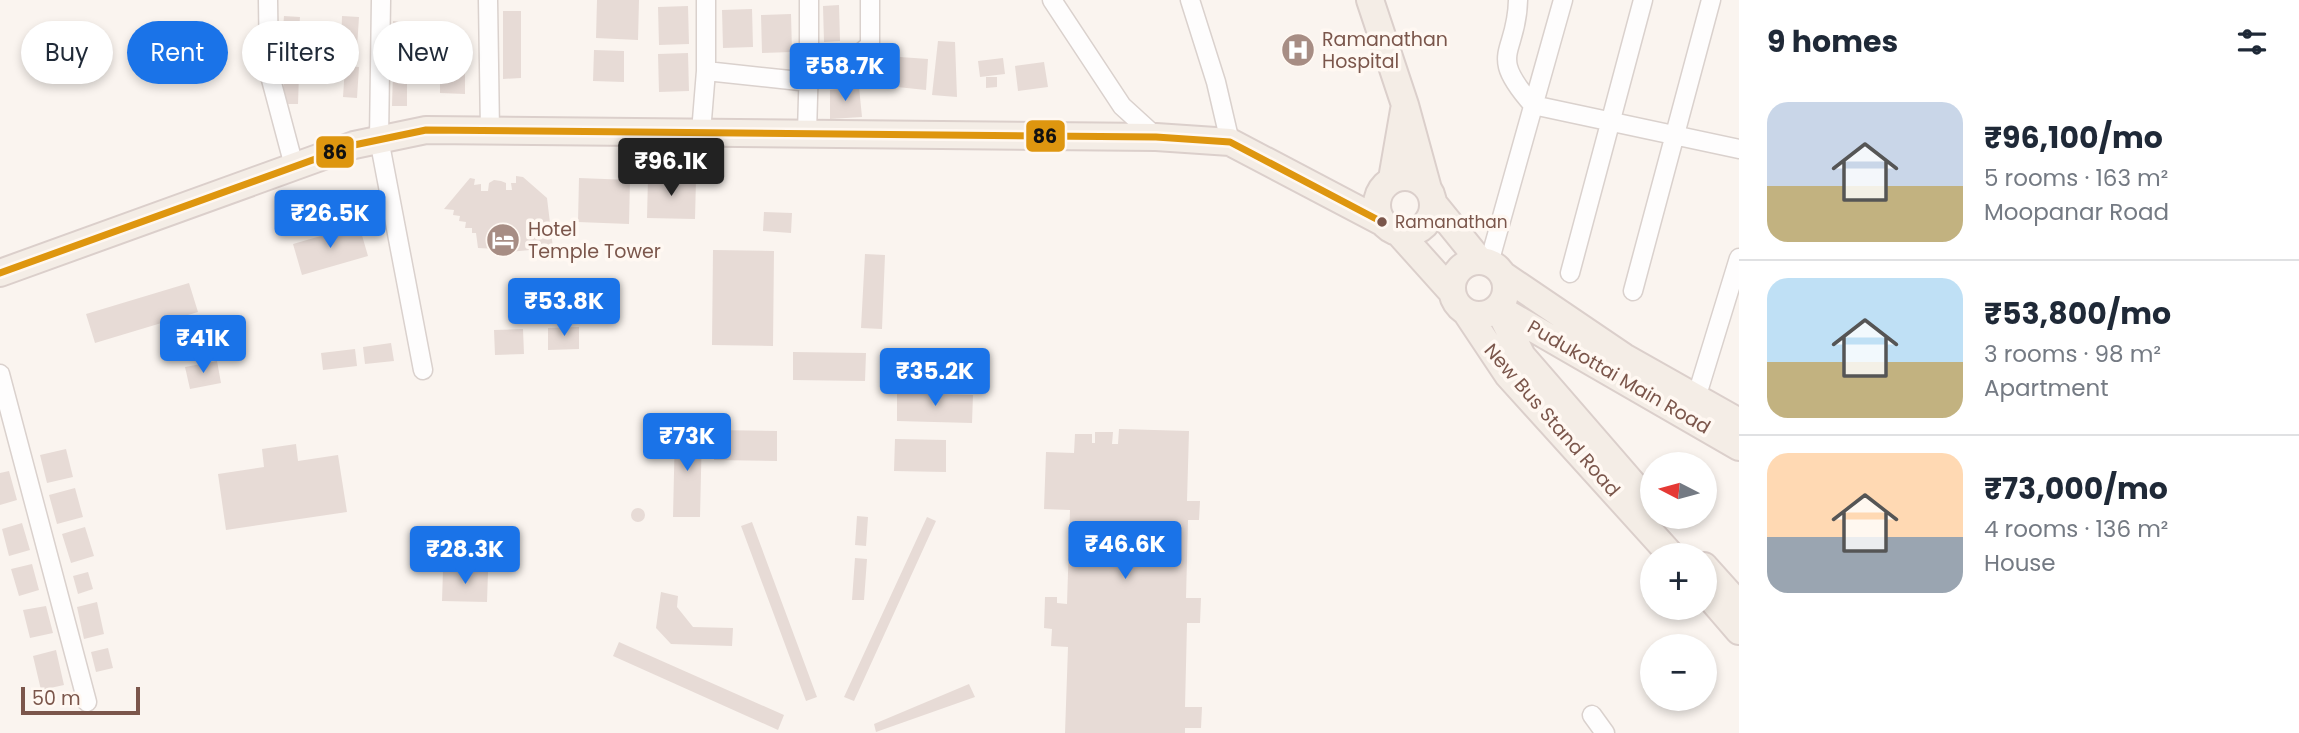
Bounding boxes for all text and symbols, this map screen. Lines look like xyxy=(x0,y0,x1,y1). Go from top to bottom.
text: 9 homes xyxy=(1767,20,1898,63)
chip: Buy xyxy=(21,21,113,84)
chip: Rent xyxy=(127,21,228,84)
chip: Filters xyxy=(242,21,359,84)
chip: New xyxy=(373,21,473,84)
icon: filters xyxy=(2233,23,2271,61)
place label: Ramanathan Hospital xyxy=(1322,26,1448,75)
hospital icon: Ramanathan Hospital xyxy=(1279,31,1317,69)
pin: ₹58.7K xyxy=(788,43,902,103)
text: ₹58.7K xyxy=(806,50,884,82)
text: ₹96,100/mo xyxy=(1984,116,2163,159)
line badge: 86 xyxy=(1025,119,1066,153)
text: 86 xyxy=(1033,123,1057,150)
icon: home xyxy=(1823,130,1907,214)
line badge: 86 xyxy=(315,135,355,169)
pin: ₹96.1K xyxy=(614,138,728,198)
text: 86 xyxy=(323,139,347,166)
text: ₹96.1K xyxy=(634,145,708,177)
text: 5 rooms · 163 m² xyxy=(1984,162,2168,194)
pin: ₹26.5K xyxy=(273,190,387,250)
text: Moopanar Road xyxy=(1984,196,2169,228)
text: ₹26.5K xyxy=(290,197,370,229)
place label: Ramanathan xyxy=(1395,210,1508,234)
marker: Ramanathan xyxy=(1375,215,1389,229)
place label: Hotel Temple Tower xyxy=(528,216,661,265)
hotel icon: Hotel Temple Tower xyxy=(484,221,522,259)
pin: ₹53.8K xyxy=(507,278,621,338)
text: ₹53.8K xyxy=(524,285,604,317)
text: ₹53,800/mo xyxy=(1984,292,2171,335)
icon: home xyxy=(1823,306,1907,390)
street label: Pudukottai Main Road xyxy=(1523,314,1715,440)
pin: ₹41K xyxy=(162,316,244,375)
text: ₹41K xyxy=(176,322,230,354)
street label: New Bus Stand Road xyxy=(1478,338,1626,502)
text: 3 rooms · 98 m² xyxy=(1984,338,2161,370)
pin: ₹35.2K xyxy=(878,348,992,408)
text: ₹35.2K xyxy=(896,355,974,387)
text: Apartment xyxy=(1984,372,2109,404)
pin: ₹73K xyxy=(646,414,728,473)
text: ₹73K xyxy=(659,420,715,452)
north arrow xyxy=(1640,452,1717,528)
map controls xyxy=(1640,452,1717,711)
text: ₹73,000/mo xyxy=(1984,467,2168,510)
icon: home xyxy=(1823,481,1907,565)
text: 4 rooms · 136 m² xyxy=(1984,513,2168,545)
pin: ₹46.6K xyxy=(1068,522,1182,581)
pin: ₹28.3K xyxy=(408,526,522,586)
text: ₹46.6K xyxy=(1084,528,1166,560)
text: ₹28.3K xyxy=(426,533,504,565)
button: + xyxy=(1640,543,1717,620)
text: House xyxy=(1984,547,2056,579)
button: − xyxy=(1640,634,1717,711)
scale bar xyxy=(21,684,140,716)
text: 50 m xyxy=(32,685,81,712)

